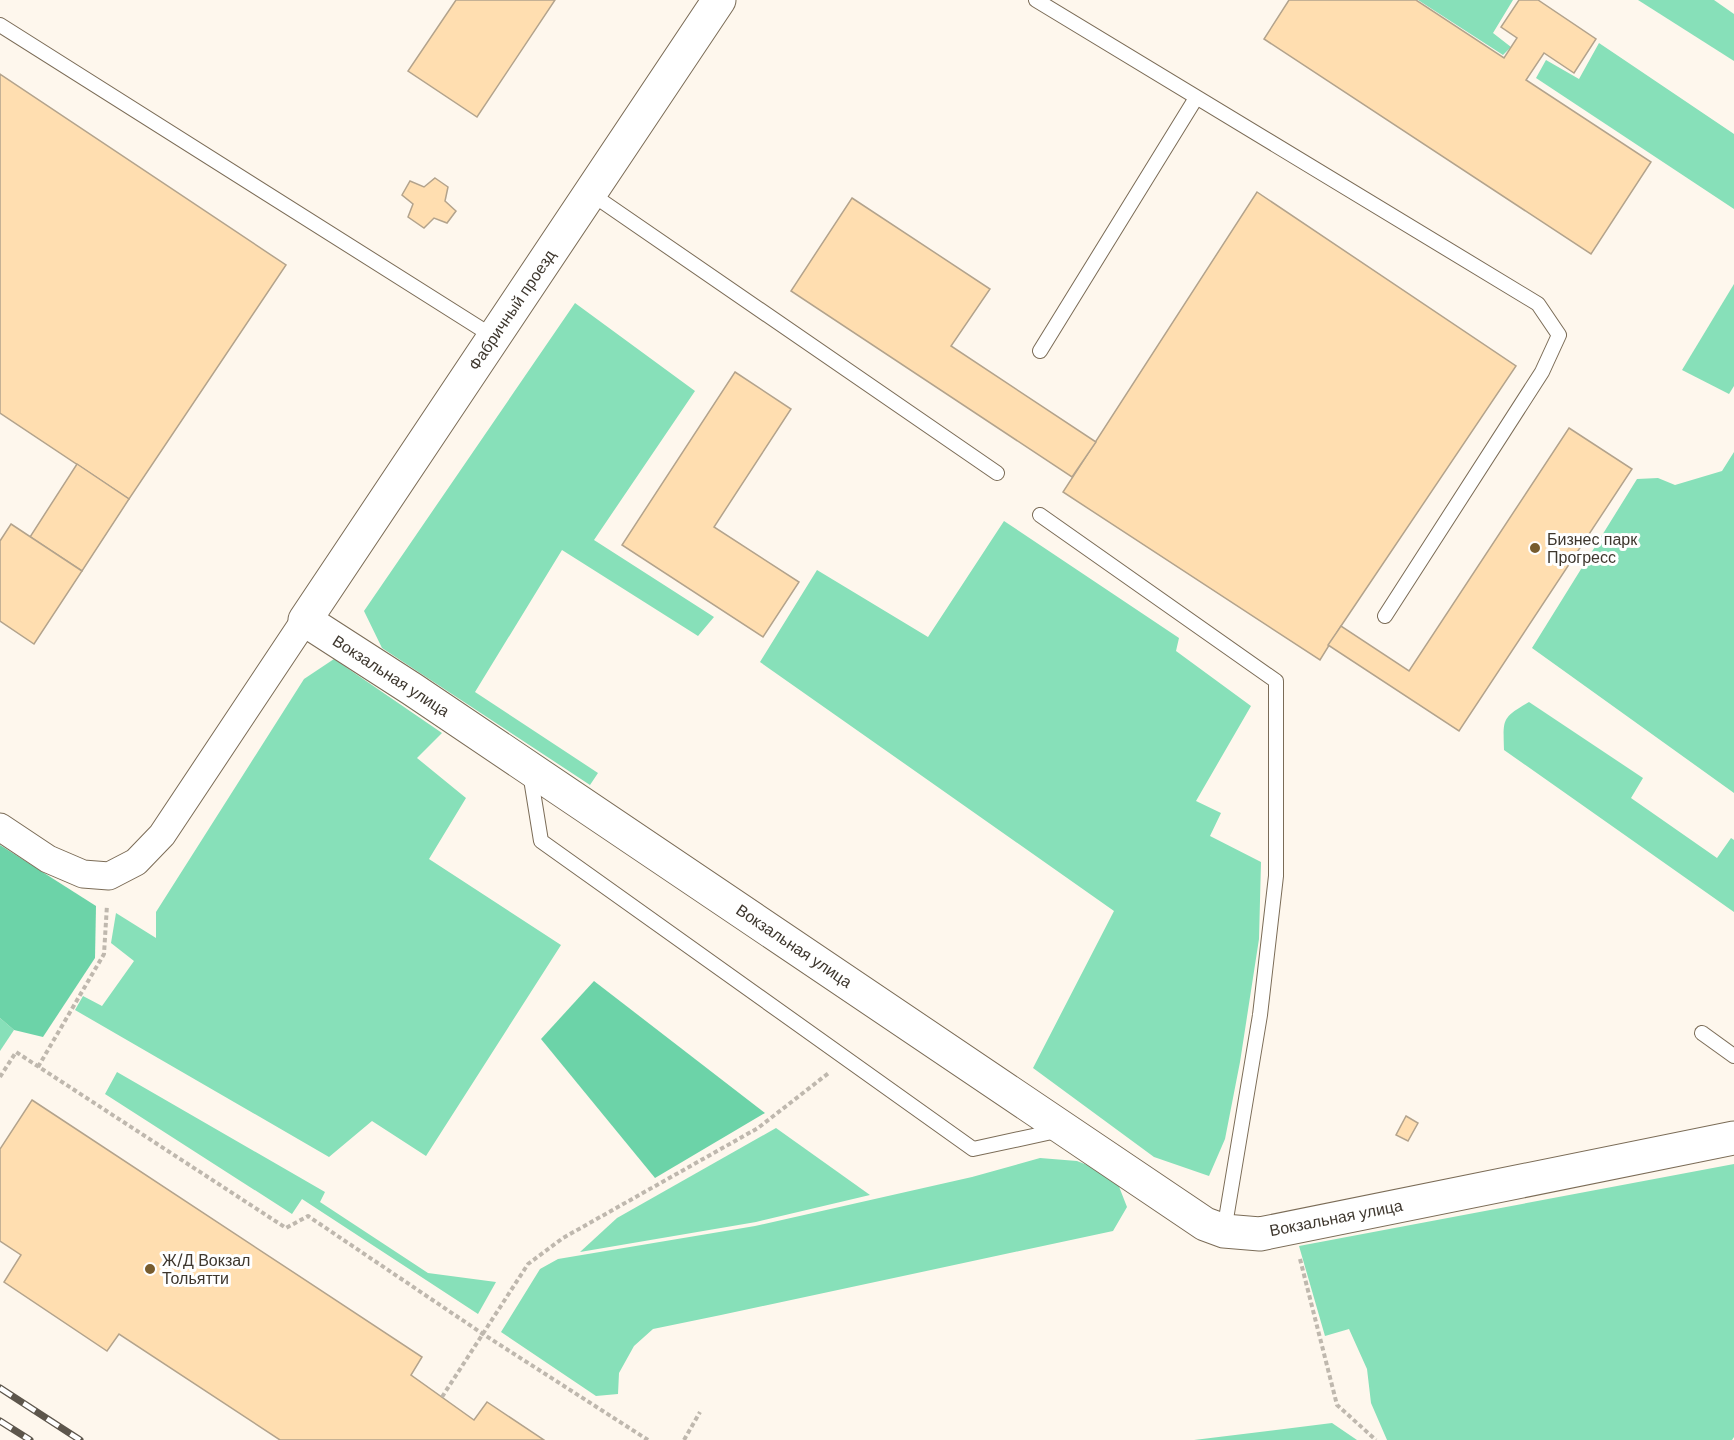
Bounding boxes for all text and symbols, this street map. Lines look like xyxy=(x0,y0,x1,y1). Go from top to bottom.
street label: Фабричный проезд xyxy=(464,245,561,374)
place label: Бизнес парк Прогресс xyxy=(1547,529,1638,568)
marker: Бизнес парк Прогресс xyxy=(1528,541,1542,555)
street label: Вокзальная улица xyxy=(329,630,454,722)
street label: Вокзальная улица xyxy=(732,899,856,993)
street label: Вокзальная улица xyxy=(1268,1195,1405,1241)
place label: Ж/Д Вокзал Тольятти xyxy=(162,1250,250,1289)
marker: Ж/Д Вокзал Тольятти xyxy=(143,1262,157,1276)

